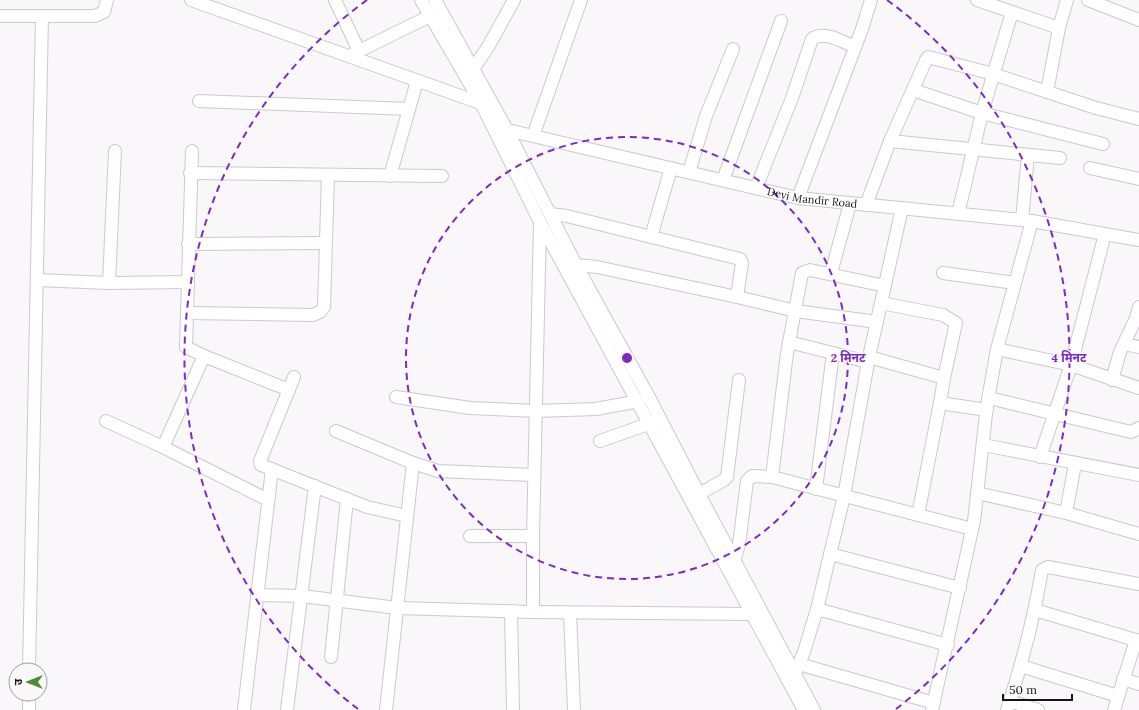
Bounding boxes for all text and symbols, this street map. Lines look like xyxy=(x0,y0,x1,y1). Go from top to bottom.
street label: Devi Mandir Road xyxy=(766,184,858,211)
text: 2 मिनट xyxy=(831,350,866,365)
text: 4 मिनट xyxy=(1052,350,1087,365)
centre of rings xyxy=(620,351,634,365)
north arrow xyxy=(8,662,48,702)
scale bar xyxy=(1003,676,1072,702)
text: उ xyxy=(11,678,25,685)
text: 50 m xyxy=(1009,682,1037,697)

